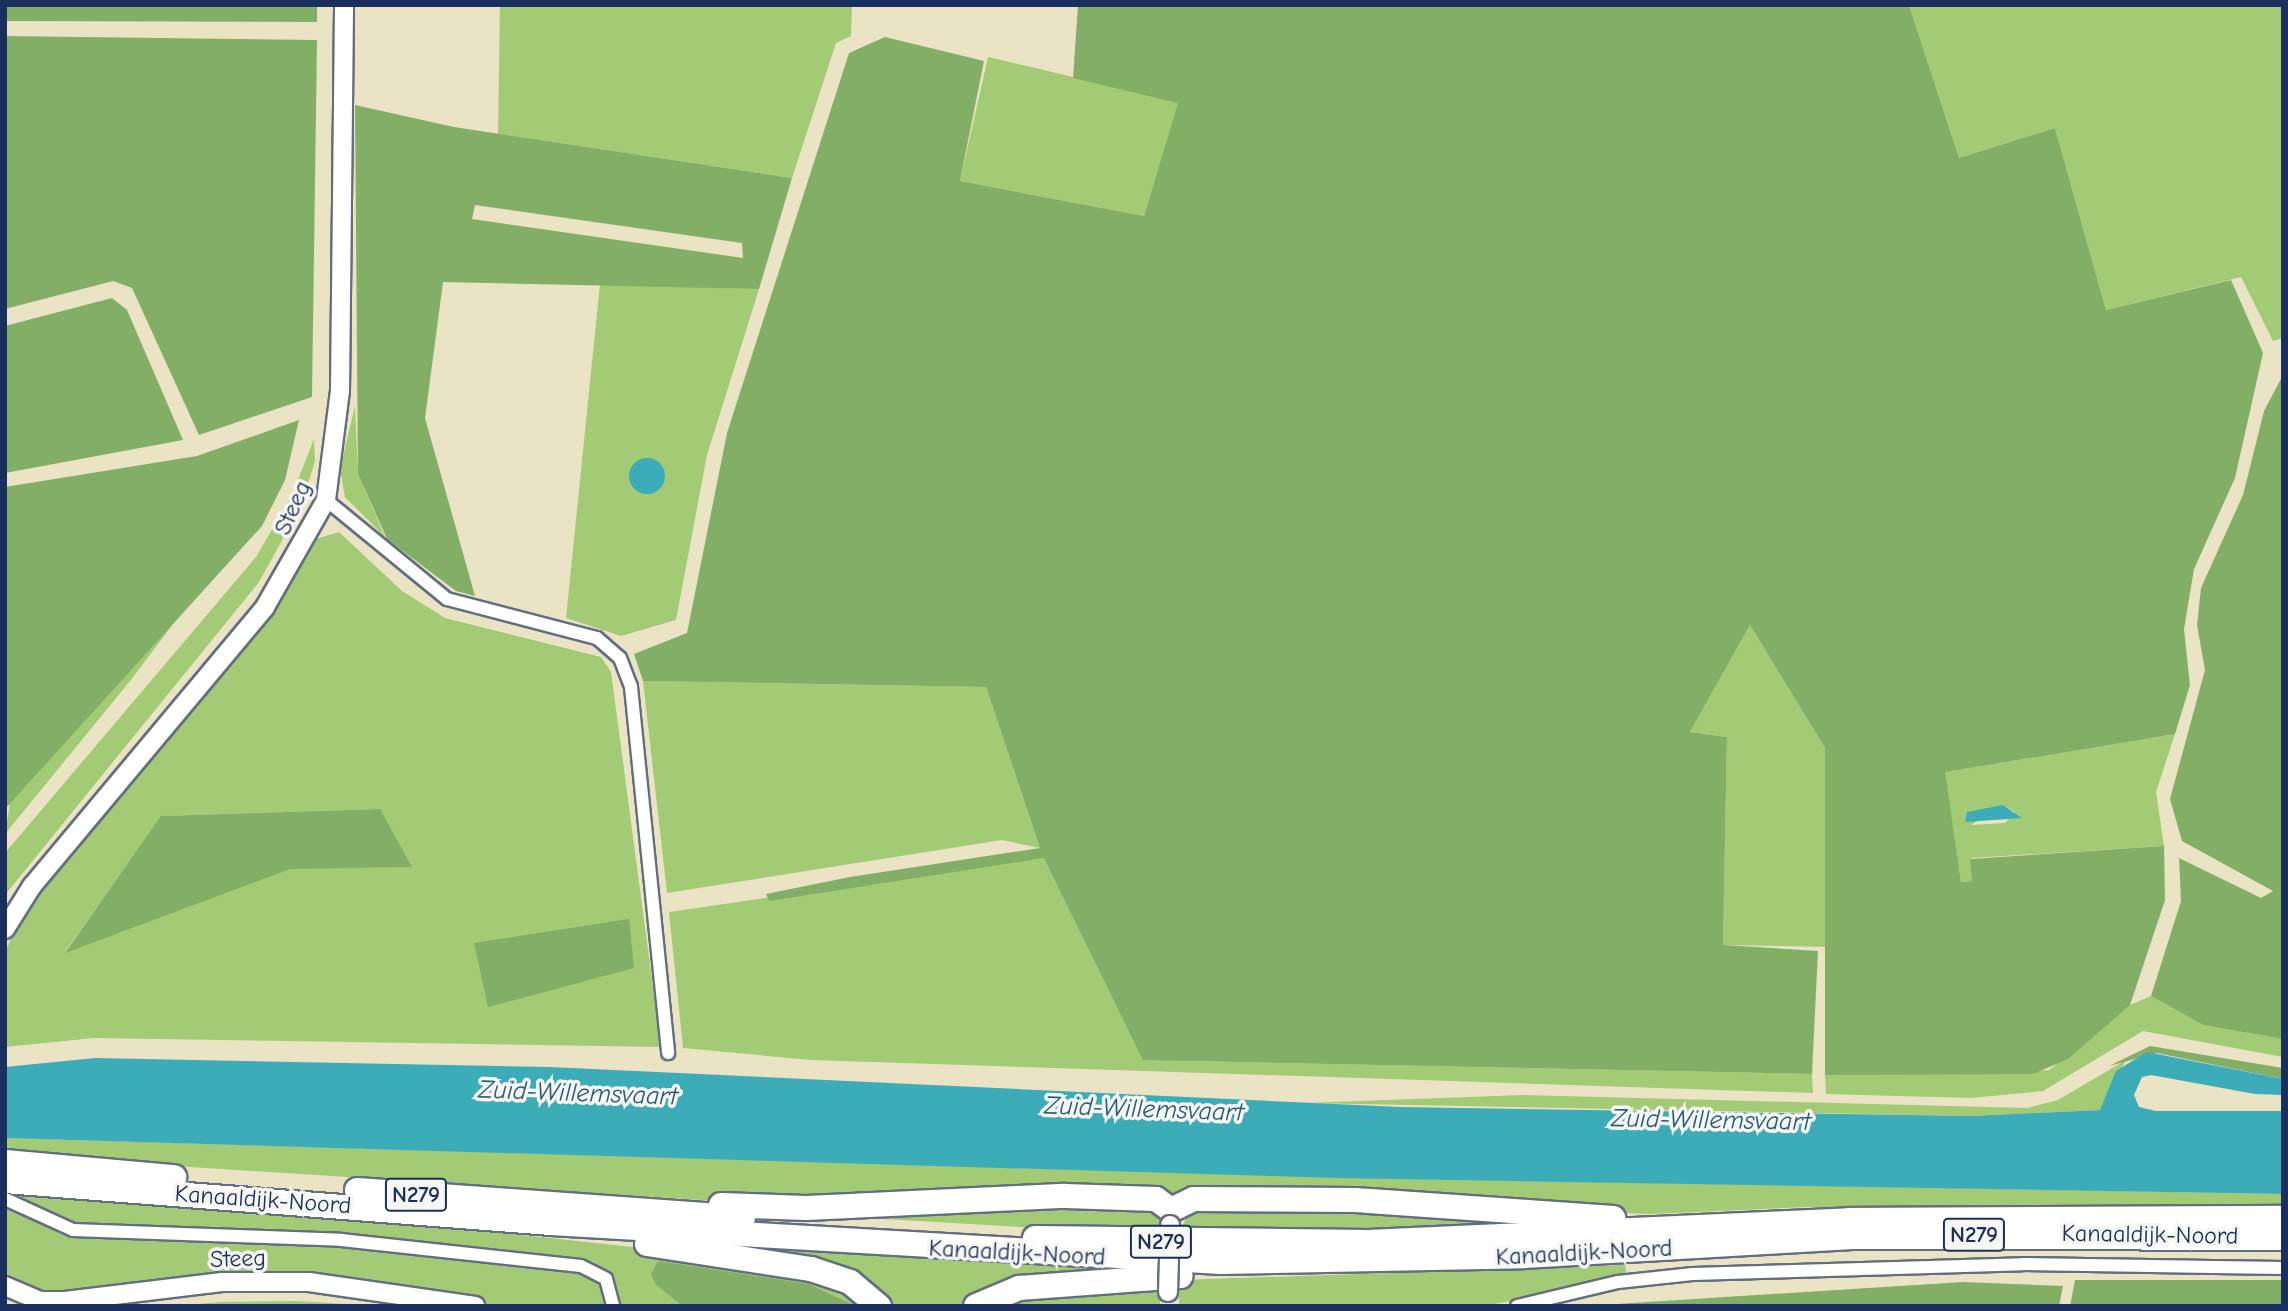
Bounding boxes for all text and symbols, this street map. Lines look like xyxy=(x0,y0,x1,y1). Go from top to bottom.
street label: Steeg xyxy=(268,476,318,540)
water label: Zuid-Willemsvaart xyxy=(478,1075,678,1113)
water label: Zuid-Willemsvaart xyxy=(1044,1091,1244,1129)
water label: Zuid-Willemsvaart xyxy=(1611,1104,1811,1138)
road number: N279 xyxy=(384,1176,448,1214)
street label: Kanaaldijk-Noord xyxy=(174,1179,352,1221)
road number: N279 xyxy=(1942,1216,2006,1254)
street label: Kanaaldijk-Noord xyxy=(2061,1219,2239,1251)
road number: N279 xyxy=(1130,1222,1192,1261)
street label: Kanaaldijk-Noord xyxy=(928,1234,1106,1272)
street label: Kanaaldijk-Noord xyxy=(1495,1234,1673,1272)
street label: Steeg xyxy=(209,1244,267,1274)

